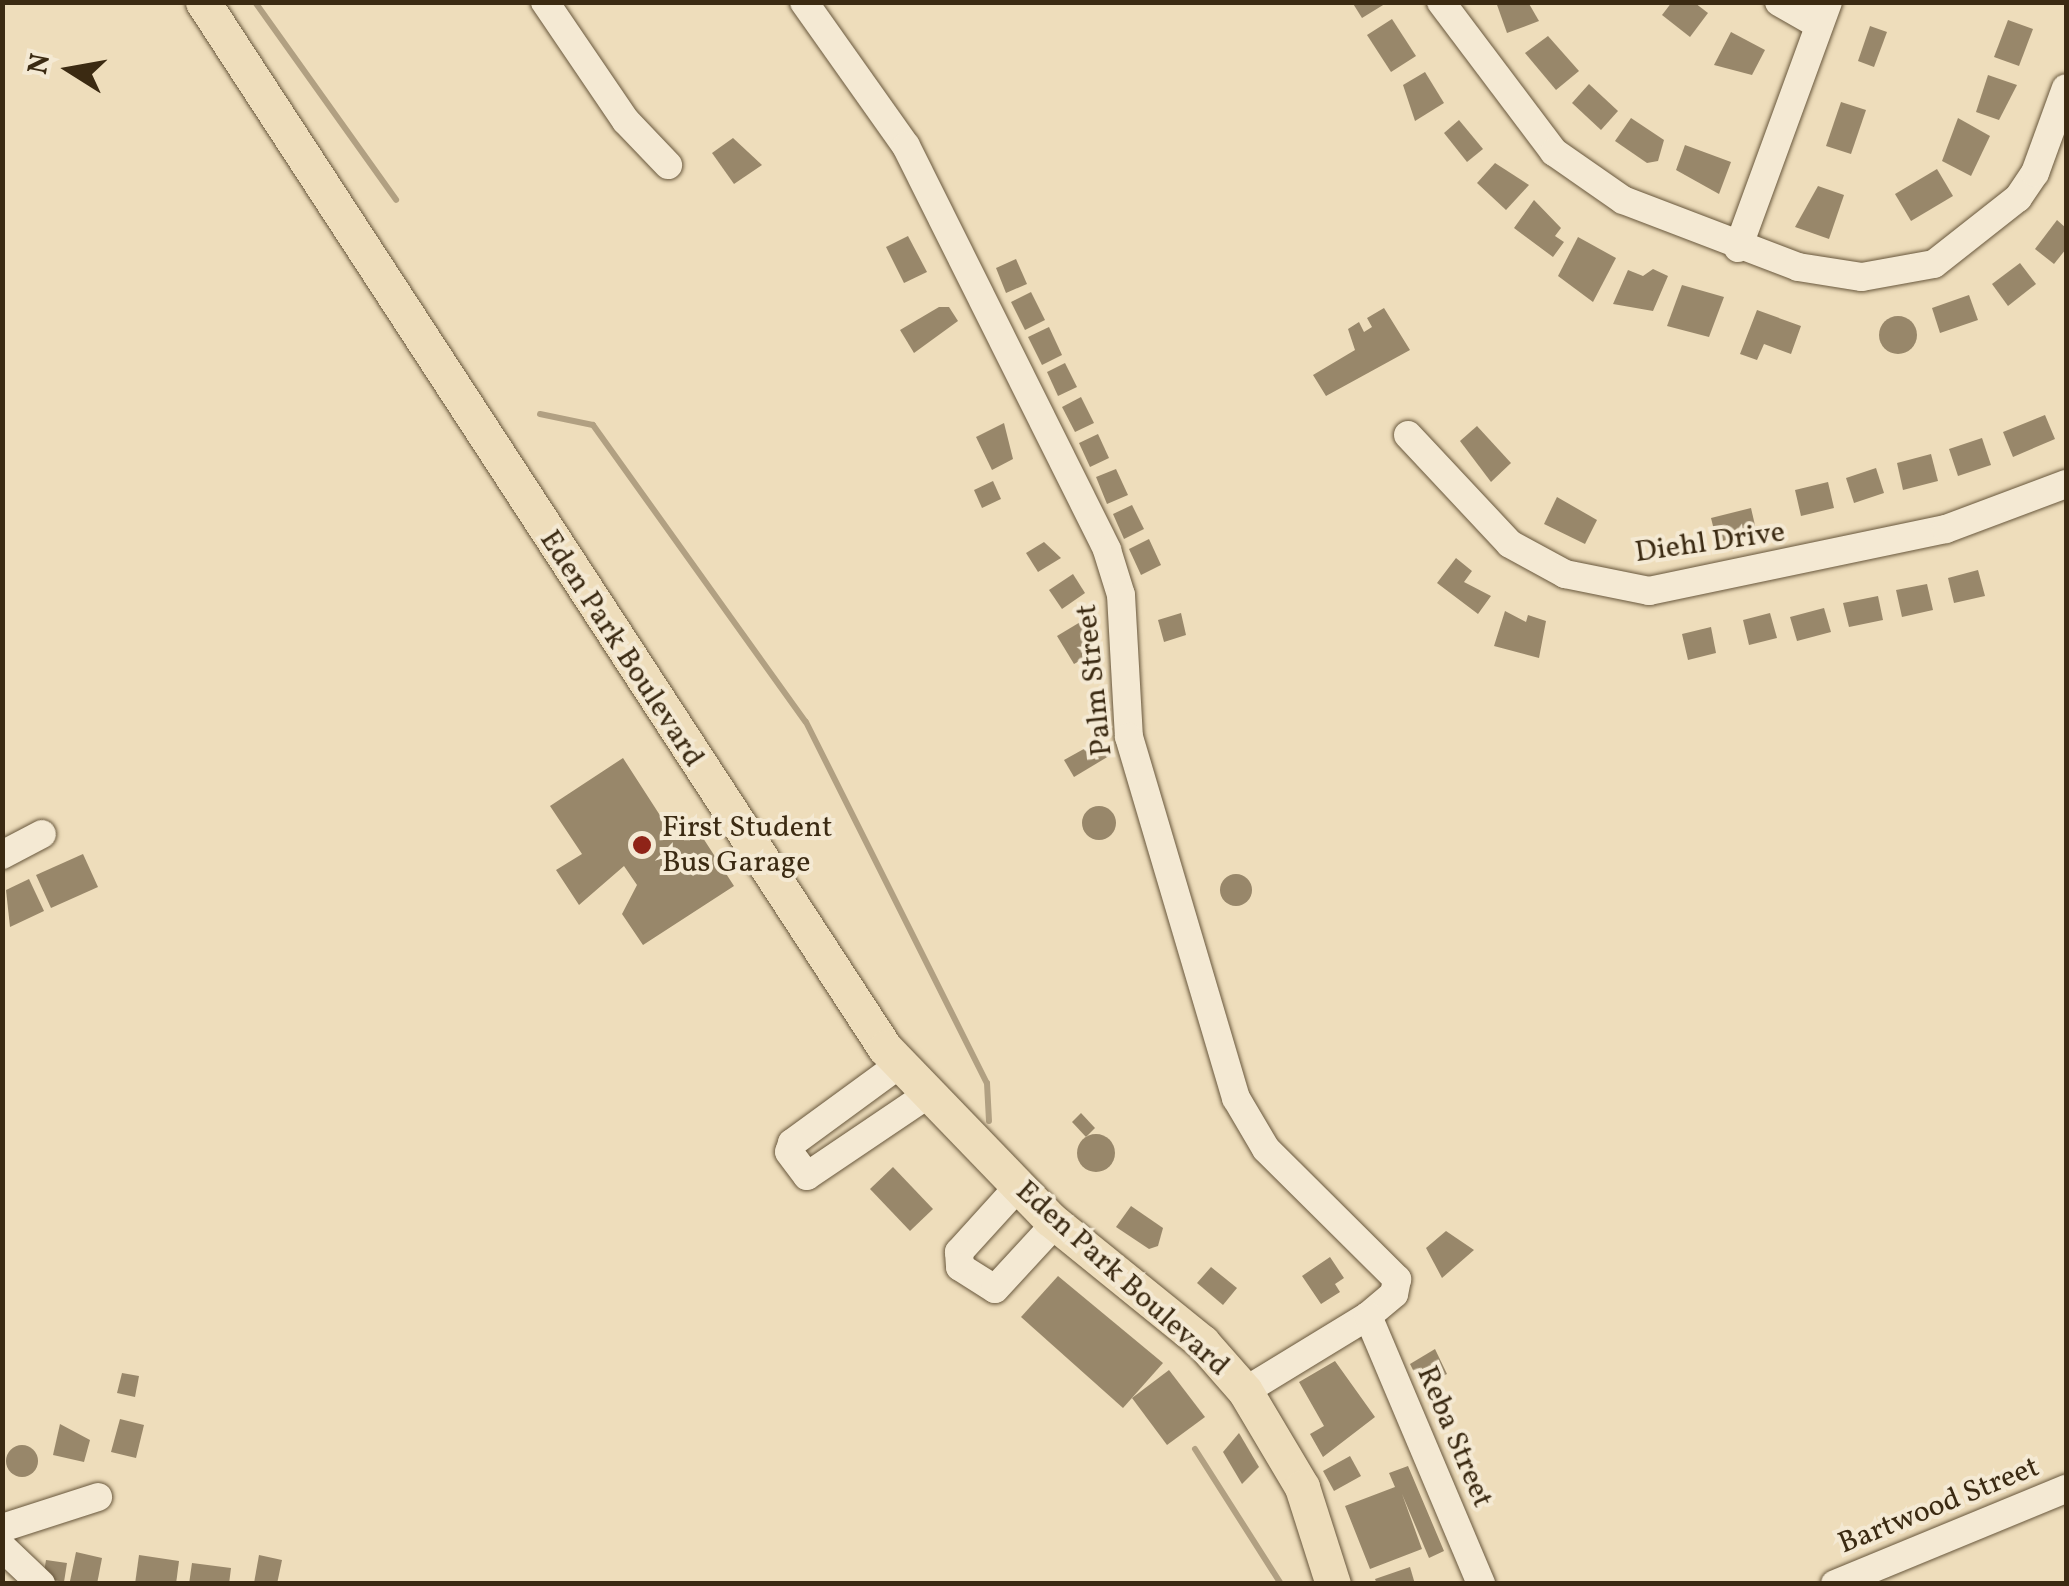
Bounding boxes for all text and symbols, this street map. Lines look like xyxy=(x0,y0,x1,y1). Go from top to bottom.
north arrow xyxy=(20,20,120,120)
text: N xyxy=(19,50,61,78)
street label: Diehl Drive xyxy=(1633,515,1787,571)
street label: Eden Park Boulevard xyxy=(531,524,711,774)
street label: Palm Street xyxy=(1069,602,1121,758)
place label: First Student Bus Garage xyxy=(662,810,832,880)
marker: First Student Bus Garage xyxy=(631,834,653,856)
street label: Eden Park Boulevard xyxy=(1008,1174,1236,1384)
street label: Reba Street xyxy=(1408,1361,1500,1513)
street label: Bartwood Street xyxy=(1833,1449,2045,1563)

